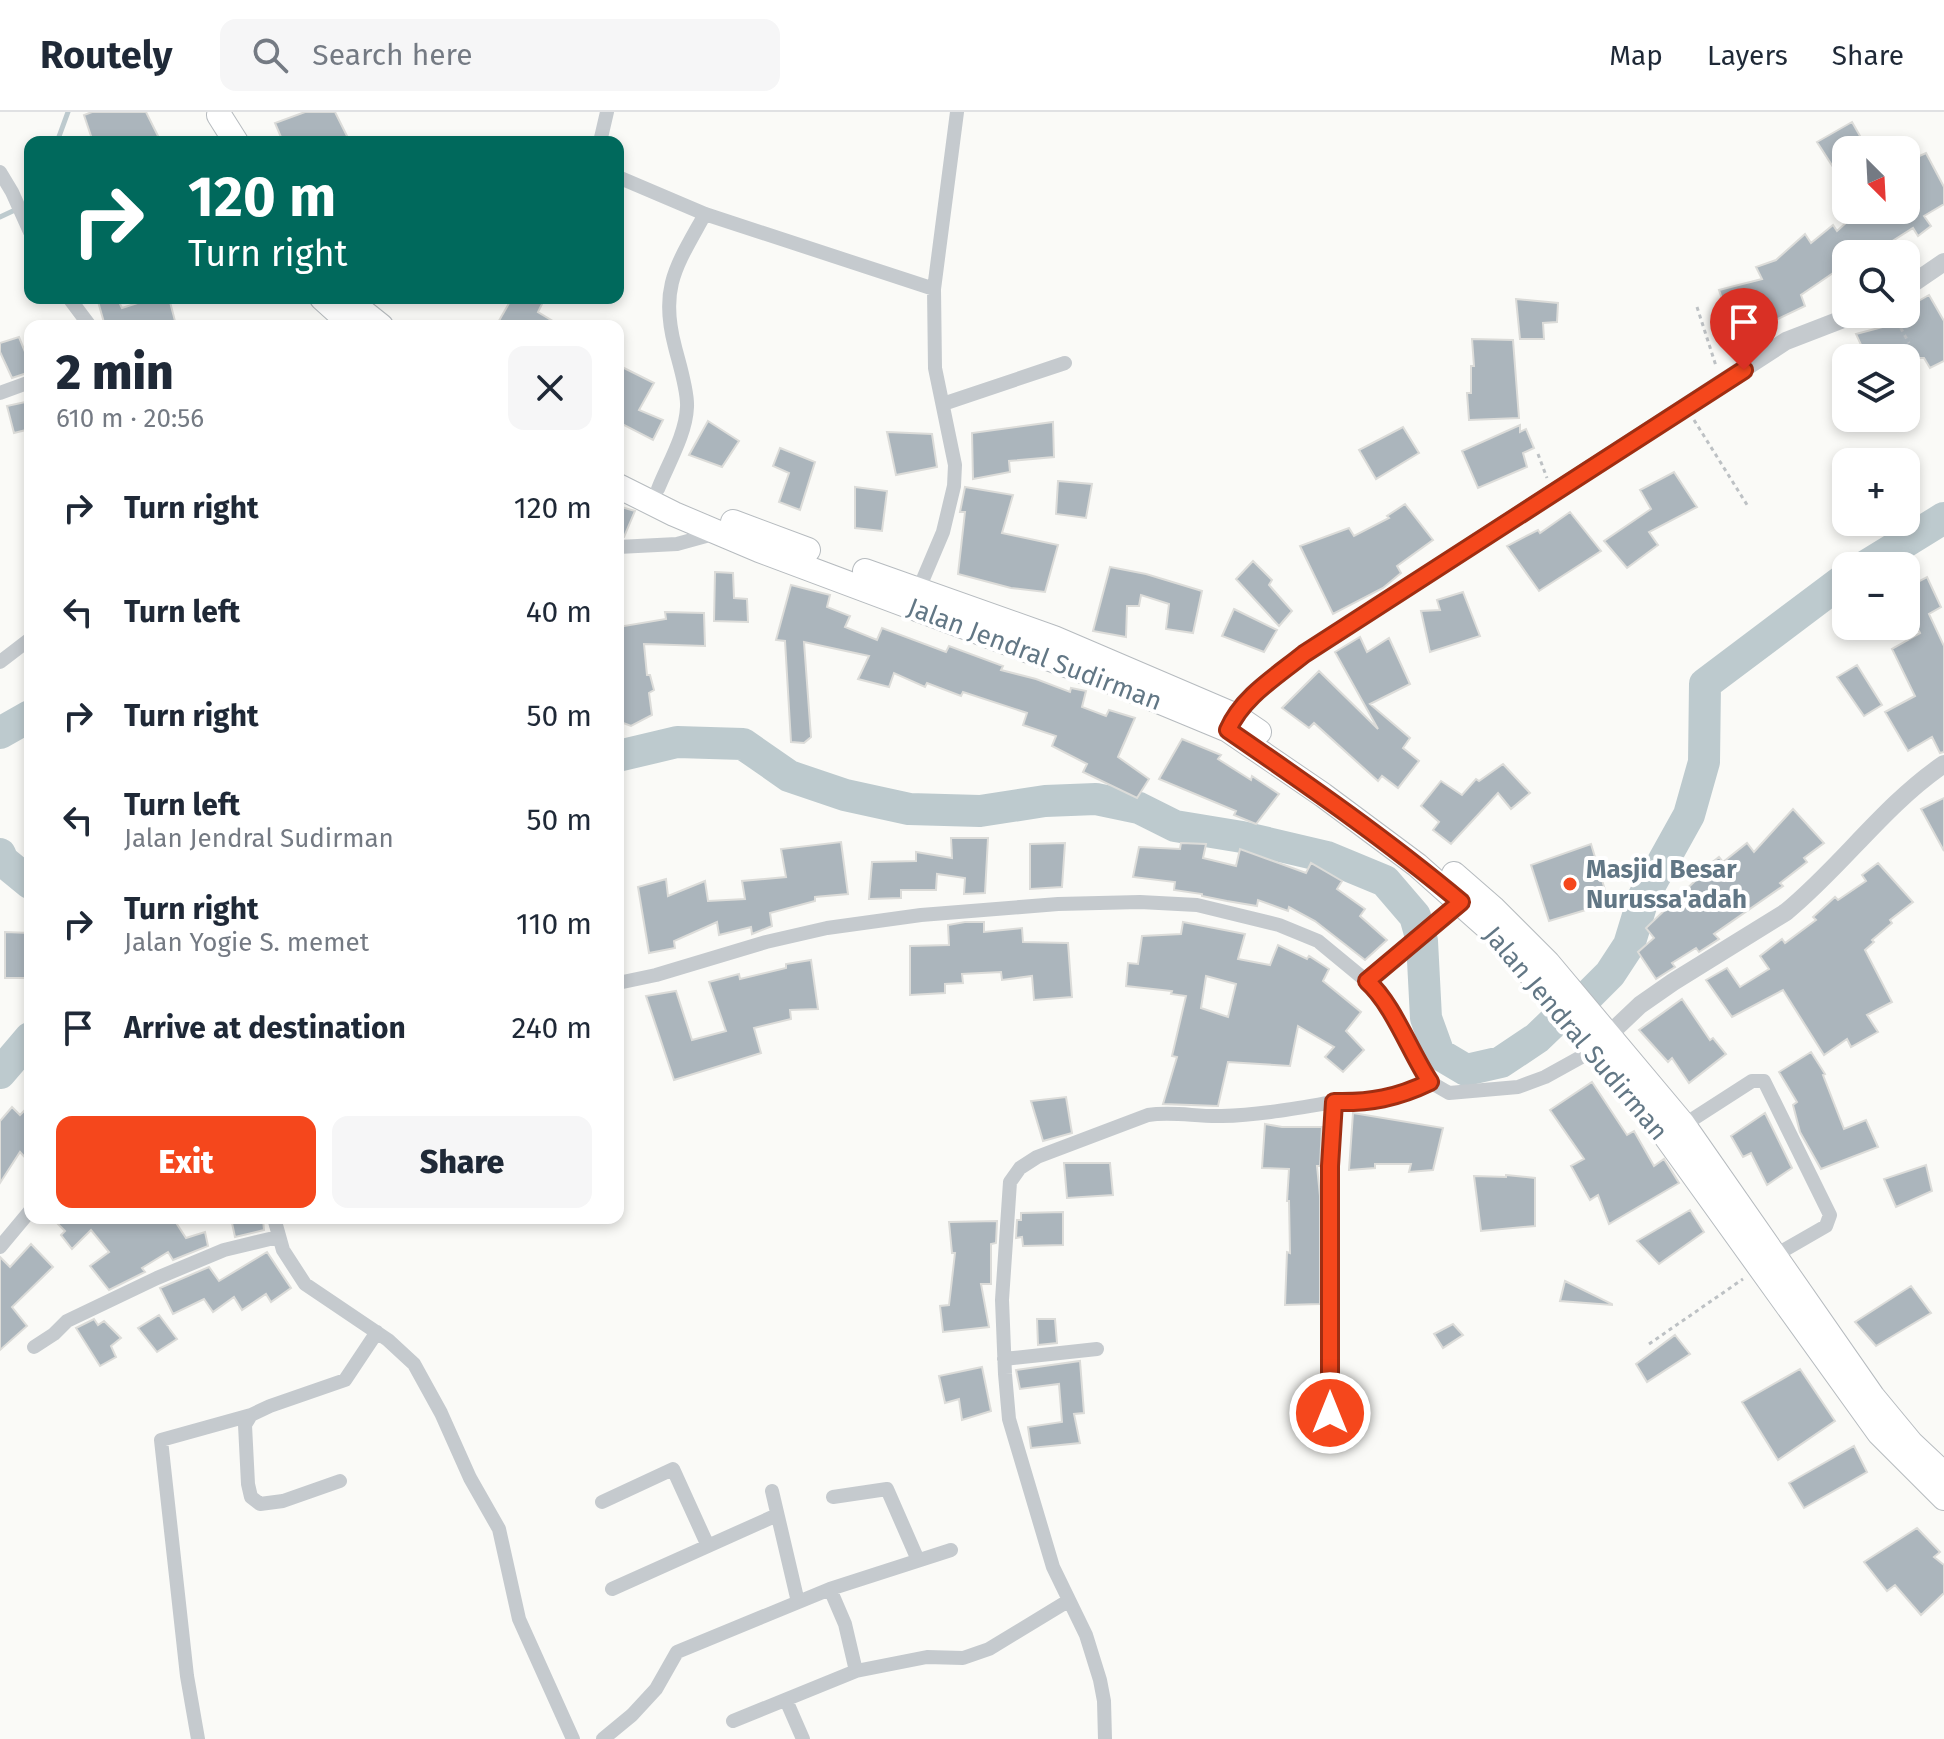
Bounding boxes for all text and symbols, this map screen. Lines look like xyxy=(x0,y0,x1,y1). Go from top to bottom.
search box xyxy=(220,19,780,91)
text: Routely xyxy=(40,32,172,78)
icon: search xyxy=(248,33,292,77)
text: Search here xyxy=(312,37,473,73)
text: Map xyxy=(1609,39,1663,72)
text: Layers xyxy=(1707,39,1788,72)
text: Share xyxy=(1832,39,1904,72)
north arrow xyxy=(1832,136,1920,224)
map controls xyxy=(1832,136,1920,640)
text: 120 m xyxy=(188,164,336,231)
icon: right xyxy=(56,168,160,272)
text: Turn right xyxy=(188,232,348,276)
button: search xyxy=(1832,240,1920,328)
pin xyxy=(1710,288,1778,370)
icon: arrive xyxy=(1722,300,1766,344)
text: 2 min xyxy=(56,344,174,402)
button: layers xyxy=(1832,344,1920,432)
button: close xyxy=(508,346,592,430)
text: 610 m · 20:56 xyxy=(56,403,204,434)
button: + xyxy=(1832,448,1920,536)
icon: right xyxy=(56,486,100,530)
text: Turn right xyxy=(124,490,259,526)
text: 120 m xyxy=(514,490,592,526)
button: − xyxy=(1832,552,1920,640)
icon: left xyxy=(56,590,100,634)
street label: Jalan Jendral Sudirman xyxy=(903,592,1166,717)
text: Turn left xyxy=(124,594,240,630)
text: 40 m xyxy=(526,594,592,630)
icon: right xyxy=(56,694,100,738)
text: Turn right xyxy=(124,698,259,734)
text: 50 m xyxy=(527,698,592,734)
text: Turn left xyxy=(124,787,240,823)
icon: left xyxy=(56,798,100,842)
text: 50 m xyxy=(527,802,592,838)
text: Jalan Jendral Sudirman xyxy=(124,823,394,854)
place label: Masjid Besar Nurussa'adah xyxy=(1586,854,1747,915)
marker: Masjid Besar Nurussa'adah xyxy=(1561,875,1579,893)
text: Turn right xyxy=(124,891,259,927)
icon: right xyxy=(56,902,100,946)
text: 110 m xyxy=(516,906,592,942)
street label: Jalan Jendral Sudirman xyxy=(1477,920,1674,1147)
text: Jalan Yogie S. memet xyxy=(124,927,369,958)
icon: arrive xyxy=(56,1006,100,1050)
text: Arrive at destination xyxy=(124,1010,406,1046)
text: 240 m xyxy=(512,1010,592,1046)
button: Exit xyxy=(56,1116,316,1208)
button: Share xyxy=(332,1116,592,1208)
position arrow xyxy=(1288,1371,1372,1455)

